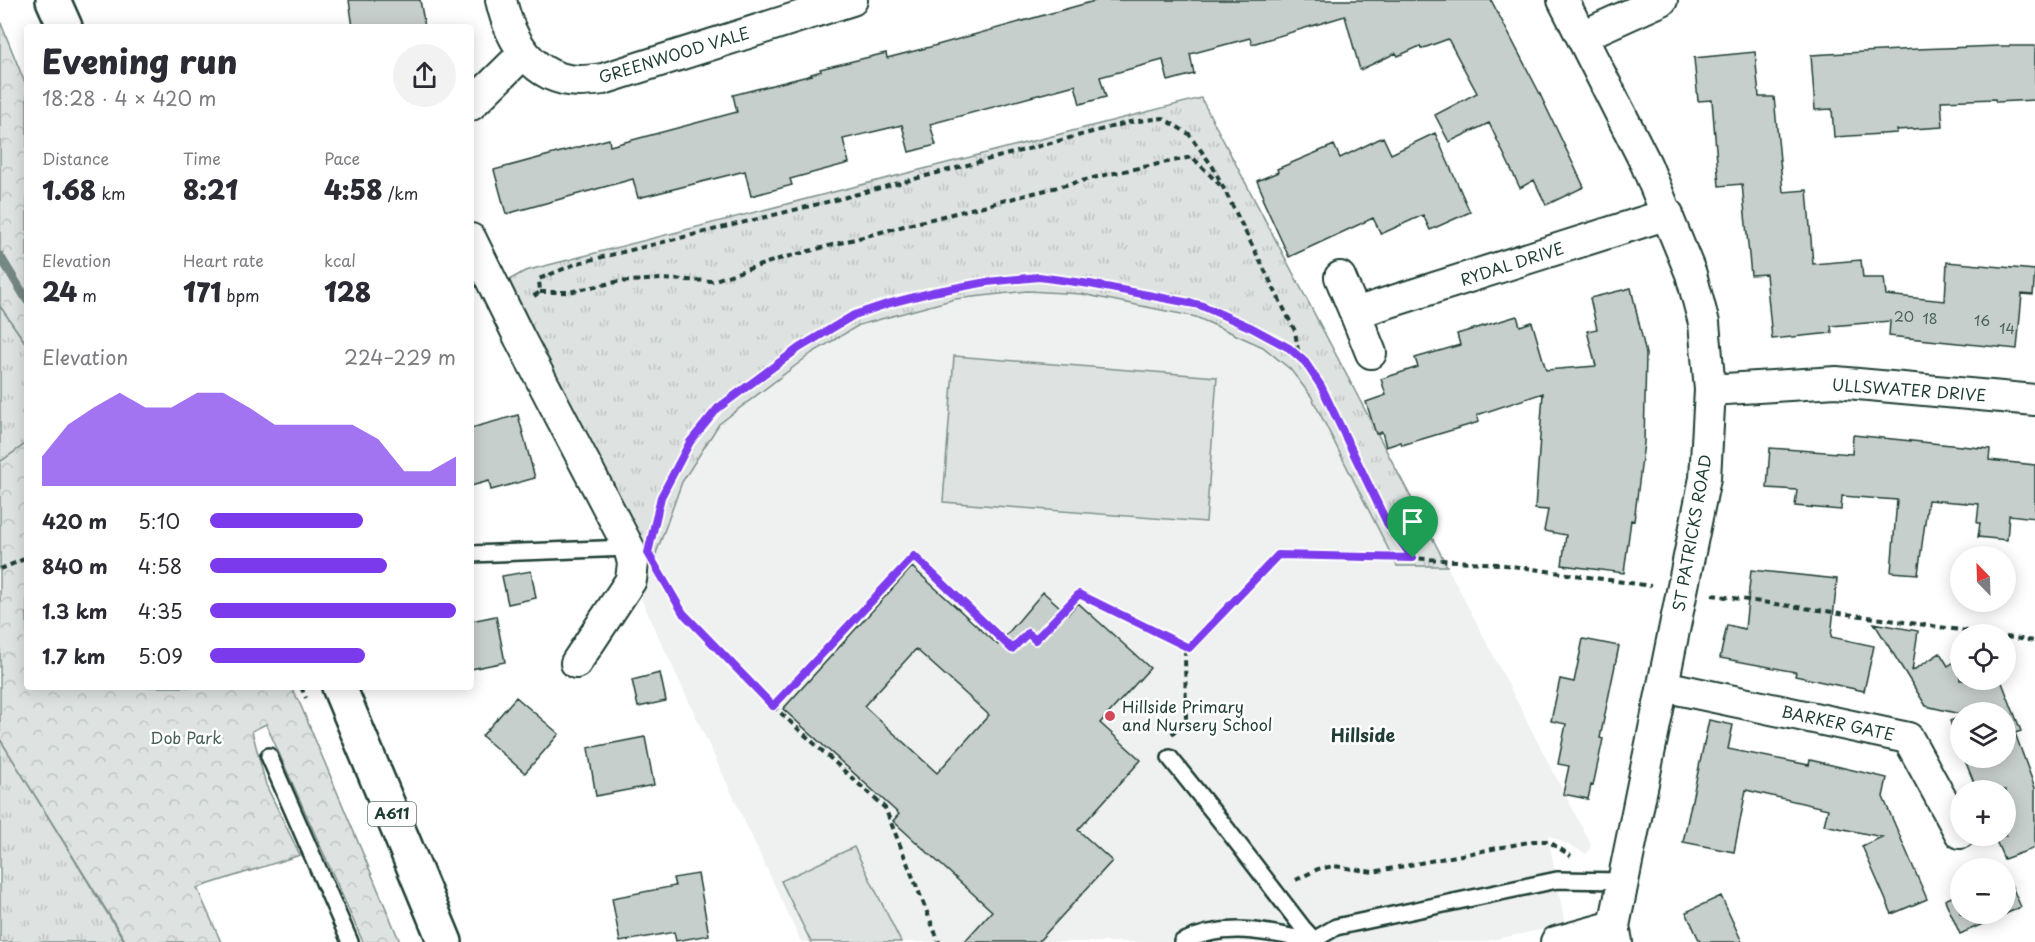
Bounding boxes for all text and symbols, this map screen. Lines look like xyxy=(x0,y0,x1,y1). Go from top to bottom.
street label: GREENWOOD VALE xyxy=(595,20,752,88)
text: Evening run xyxy=(42,35,237,85)
button: share xyxy=(393,44,456,107)
text: 18:28 · 4 × 420 m xyxy=(42,83,217,113)
text: Distance xyxy=(42,146,109,170)
text: Time xyxy=(183,146,221,170)
text: Pace xyxy=(324,146,360,170)
text: 1.68 xyxy=(42,170,96,209)
text: 8:21 xyxy=(183,170,238,209)
text: 4:58 xyxy=(324,170,382,209)
text: km xyxy=(96,181,126,205)
text: /km xyxy=(382,181,418,205)
street label: RYDAL DRIVE xyxy=(1457,235,1567,291)
text: Elevation xyxy=(42,248,111,272)
text: Heart rate xyxy=(183,248,264,272)
text: kcal xyxy=(324,248,356,272)
text: 24 xyxy=(42,272,77,311)
text: 171 xyxy=(183,272,221,311)
text: 128 xyxy=(324,272,371,311)
text: m xyxy=(77,283,97,307)
text: bpm xyxy=(221,283,260,307)
house number: 20 xyxy=(1894,306,1914,327)
house number: 18 xyxy=(1922,308,1938,329)
house number: 16 xyxy=(1974,310,1990,331)
house number: 14 xyxy=(1999,318,2015,339)
text: Elevation xyxy=(42,342,128,372)
text: 224–229 m xyxy=(344,342,456,372)
street label: ULLSWATER DRIVE xyxy=(1831,372,1987,406)
street label: ST PATRICKS ROAD xyxy=(1665,453,1717,613)
pin xyxy=(1387,496,1438,558)
icon: arrive xyxy=(1396,505,1429,538)
text: 420 m xyxy=(42,506,107,536)
text: 5:10 xyxy=(138,506,180,536)
north arrow xyxy=(1950,546,2016,612)
map controls xyxy=(1950,546,2016,924)
text: 840 m xyxy=(42,551,108,581)
text: 4:58 xyxy=(138,551,182,581)
text: 1.3 km xyxy=(42,596,108,626)
text: 4:35 xyxy=(138,596,183,626)
button: locate xyxy=(1950,624,2016,690)
text: 1.7 km xyxy=(42,641,105,671)
text: 5:09 xyxy=(138,641,183,671)
place label: Hillside Primary and Nursery School xyxy=(1122,694,1272,736)
street label: BARKER GATE xyxy=(1780,698,1897,746)
button: layers xyxy=(1950,702,2016,768)
marker: Hillside Primary and Nursery School xyxy=(1103,709,1117,723)
district label: Hillside xyxy=(1331,721,1395,748)
park label: Dob Park xyxy=(150,725,222,749)
button: + xyxy=(1950,780,2016,846)
road number: A611 xyxy=(368,802,416,826)
button: − xyxy=(1950,858,2016,924)

